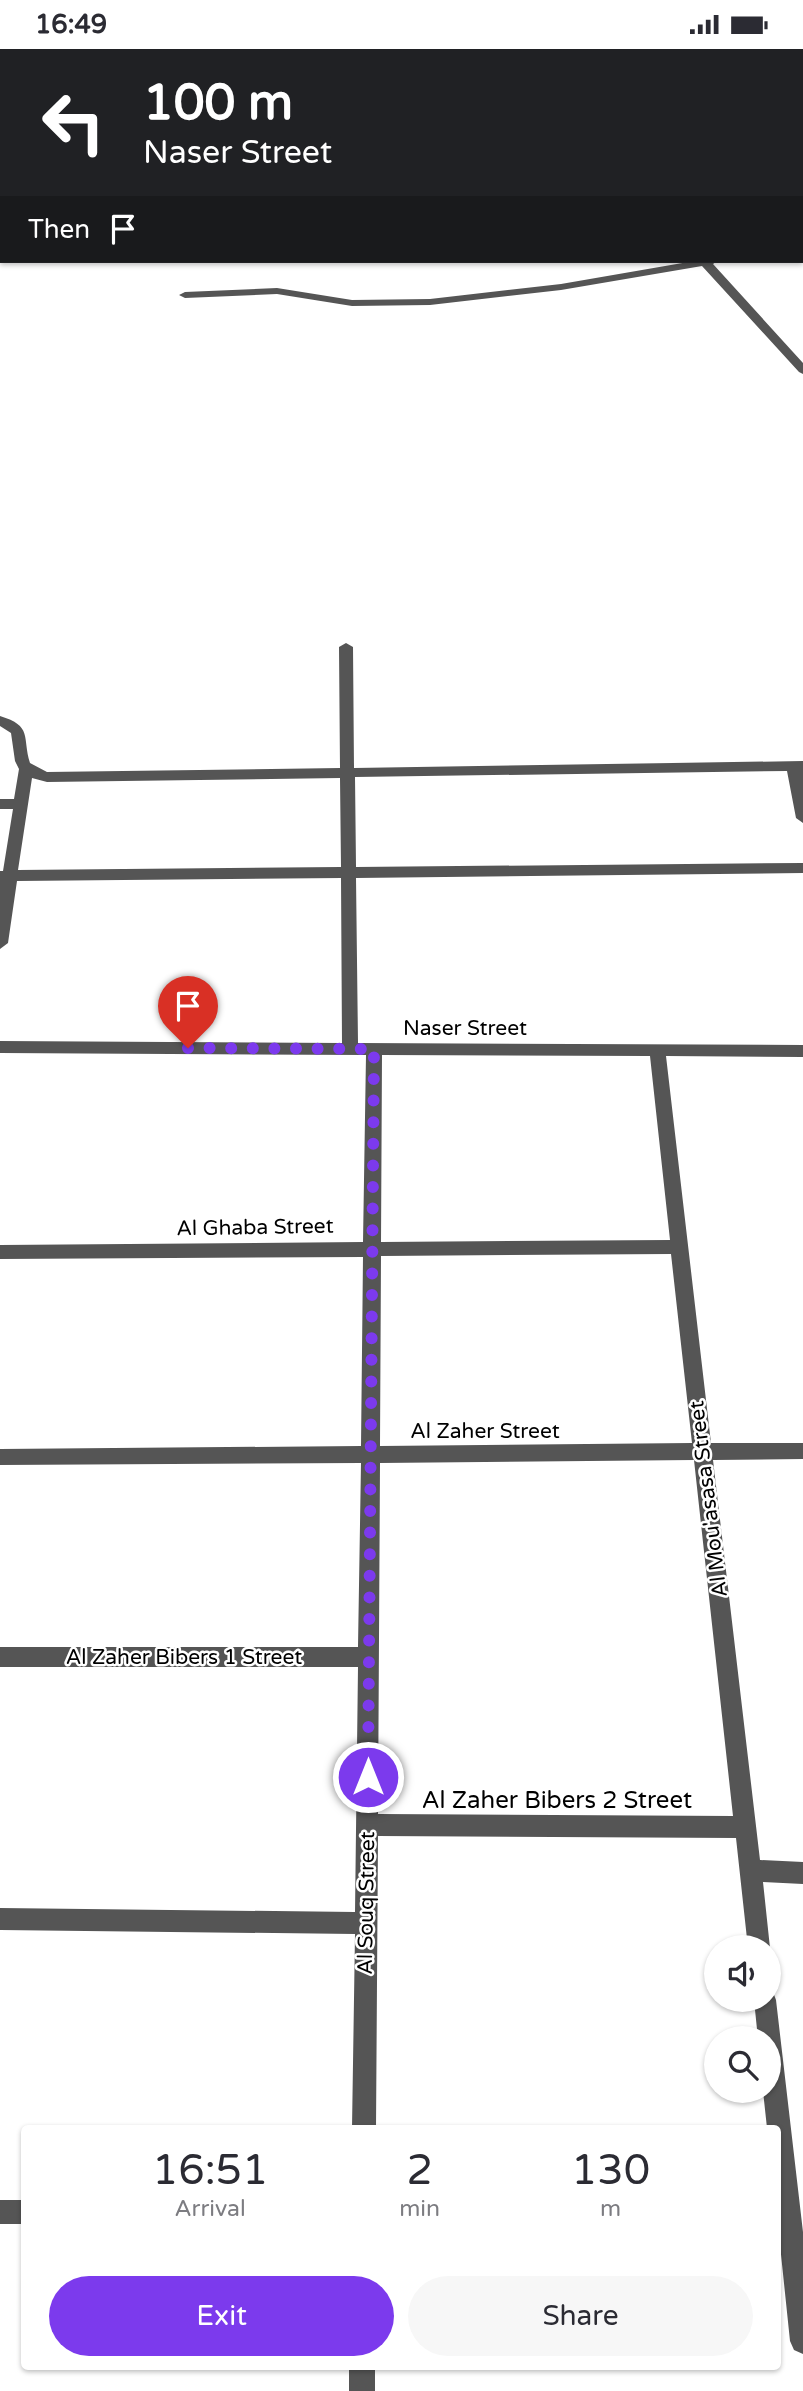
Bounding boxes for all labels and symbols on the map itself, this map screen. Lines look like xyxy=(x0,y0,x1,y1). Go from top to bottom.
pin xyxy=(158,976,218,1048)
street label: Naser Street xyxy=(403,1016,527,1041)
street label: Al Ghaba Street xyxy=(176,1214,334,1241)
street label: Al Mou'asasa Street xyxy=(684,1399,733,1598)
street label: Al Zaher Street xyxy=(410,1419,560,1444)
street label: Al Zaher Bibers 1 Street xyxy=(66,1645,302,1670)
position arrow xyxy=(331,1740,405,1814)
street label: Al Zaher Bibers 2 Street xyxy=(422,1786,692,1815)
street label: Al Souq Street xyxy=(353,1831,380,1975)

